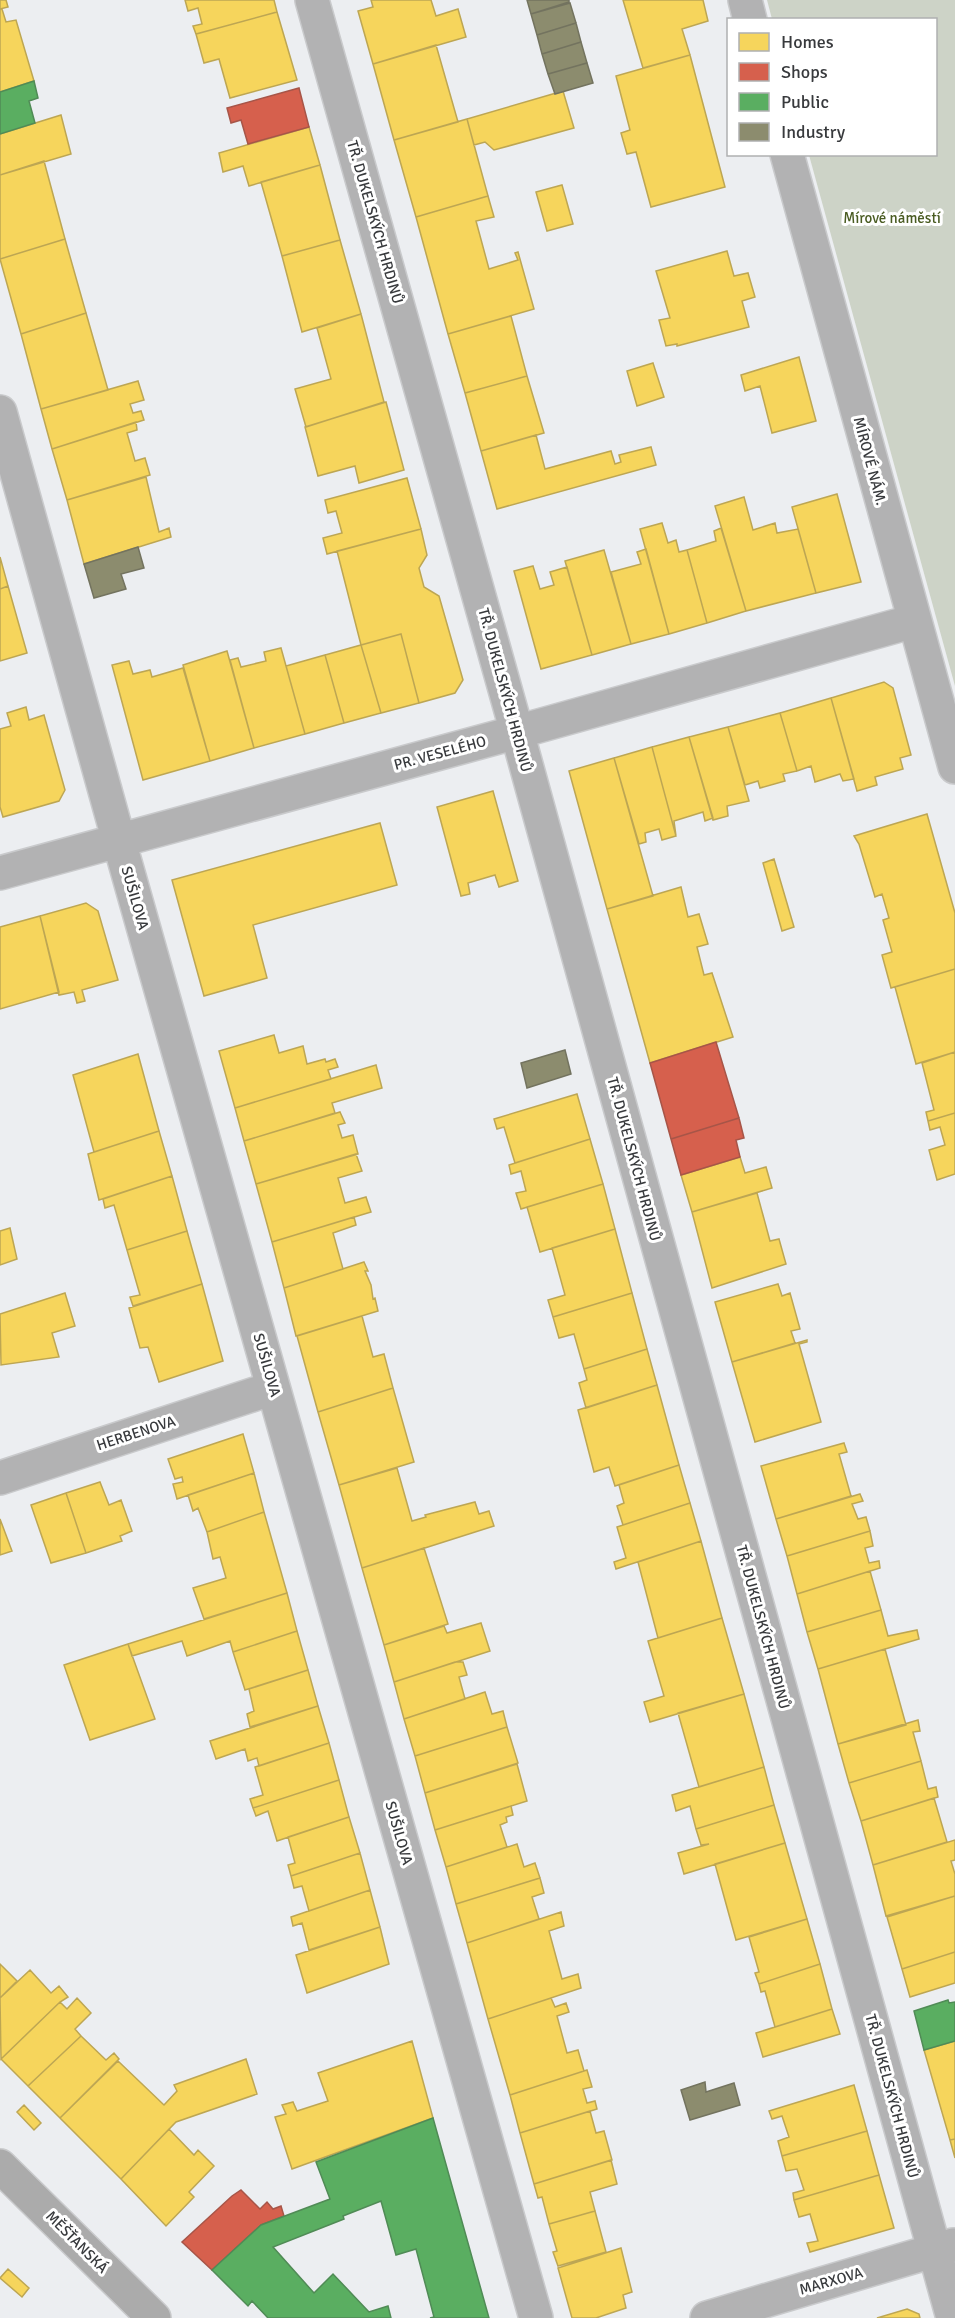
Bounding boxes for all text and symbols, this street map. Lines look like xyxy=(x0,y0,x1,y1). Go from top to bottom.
legend xyxy=(727,18,937,156)
text: Homes xyxy=(781,31,834,53)
text: Shops xyxy=(781,61,828,83)
text: Public xyxy=(781,91,829,113)
text: Industry xyxy=(781,121,846,143)
street label: TŘ. DUKELSKÝCH HRDINŮ xyxy=(343,138,408,306)
park label: Mírové náměstí xyxy=(843,209,941,227)
street label: MÍROVÉ NÁM. xyxy=(850,415,891,507)
street label: TŘ. DUKELSKÝCH HRDINŮ xyxy=(474,606,537,774)
street label: PR. VESELÉHO xyxy=(392,731,488,774)
street label: SUŠILOVA xyxy=(117,864,154,932)
street label: TŘ. DUKELSKÝCH HRDINŮ xyxy=(603,1075,666,1243)
street label: SUŠILOVA xyxy=(249,1331,286,1399)
street label: HERBENOVA xyxy=(94,1412,178,1454)
street label: TŘ. DUKELSKÝCH HRDINŮ xyxy=(732,1543,795,1711)
street label: SUŠILOVA xyxy=(381,1799,418,1867)
street label: TŘ. DUKELSKÝCH HRDINŮ xyxy=(861,2012,924,2180)
street label: MĚŠŤANSKÁ xyxy=(42,2206,113,2277)
street label: MARXOVA xyxy=(797,2263,865,2299)

